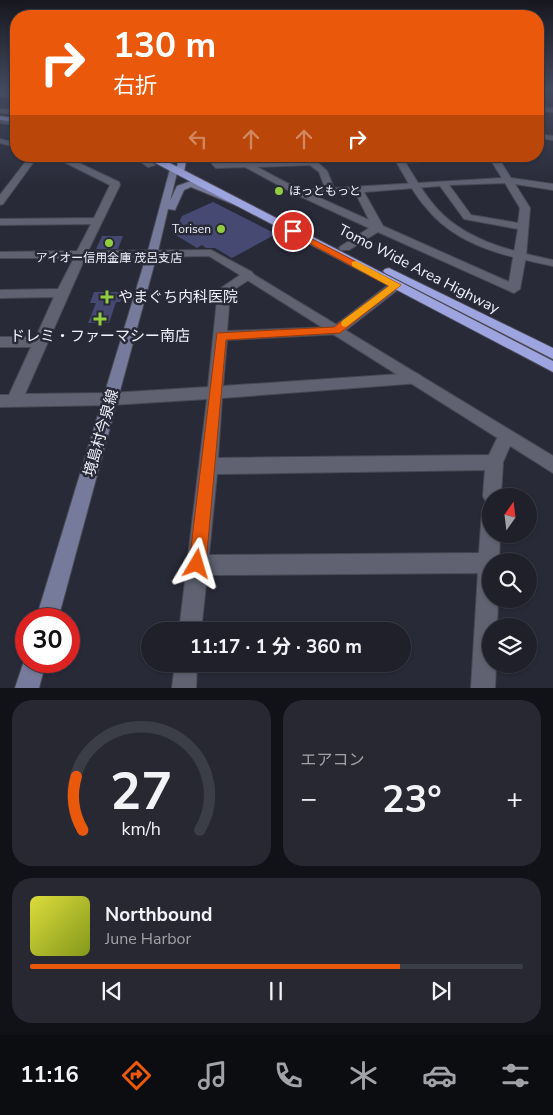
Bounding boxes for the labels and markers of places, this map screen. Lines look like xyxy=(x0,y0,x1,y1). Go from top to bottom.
place label: ほっともっと xyxy=(289,183,361,199)
marker: ほっともっと xyxy=(273,185,285,197)
pin xyxy=(272,210,314,252)
place label: Torisen xyxy=(172,221,211,237)
marker: Torisen xyxy=(215,223,227,235)
marker: アイオー信用金庫 茂呂支店 xyxy=(103,237,115,249)
place label: アイオー信用金庫 茂呂支店 xyxy=(36,250,182,266)
place label: やまぐち内科医院 xyxy=(118,287,238,307)
marker: やまぐち内科医院 xyxy=(100,290,114,304)
marker: ドレミ・ファーマシー南店 xyxy=(94,313,106,325)
place label: ドレミ・ファーマシー南店 xyxy=(10,326,190,346)

